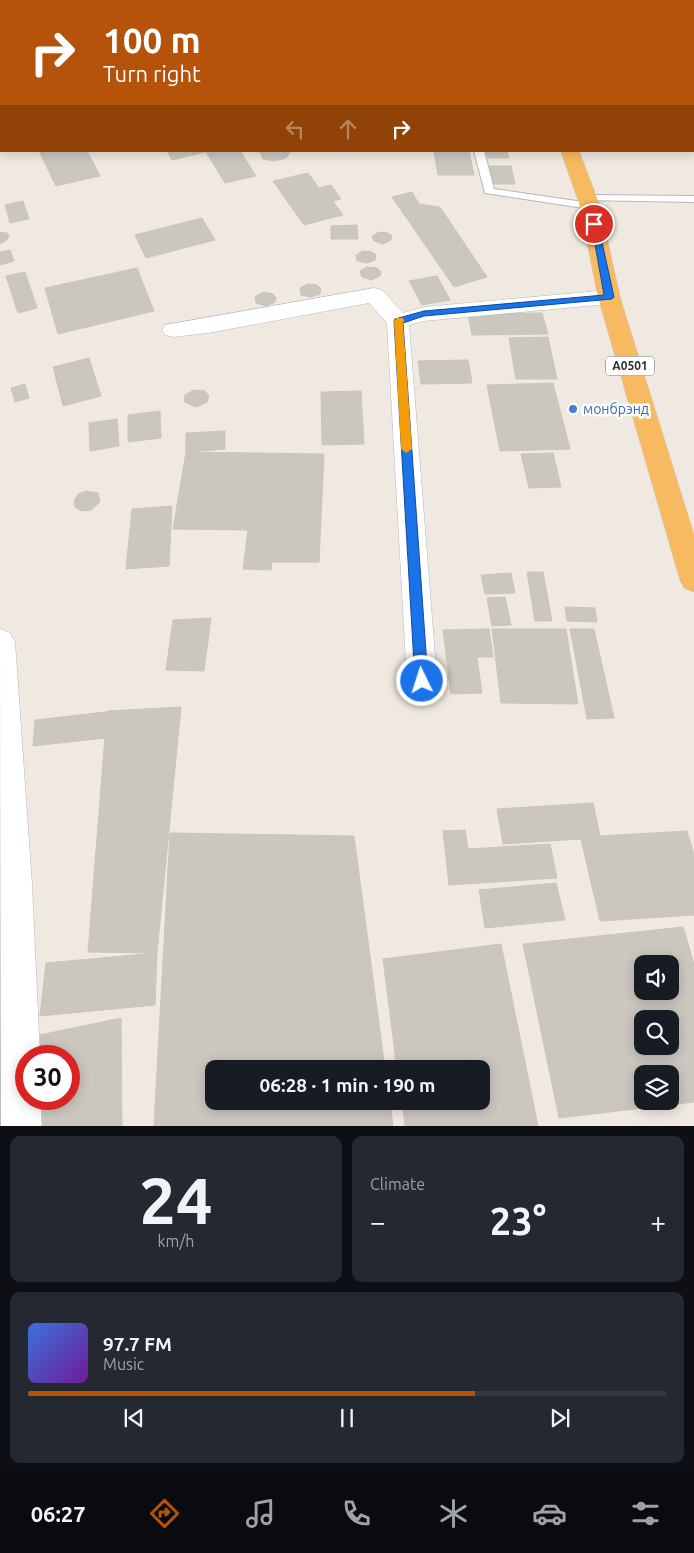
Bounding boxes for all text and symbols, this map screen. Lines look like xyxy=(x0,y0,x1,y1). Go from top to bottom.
icon: right xyxy=(20,20,85,85)
text: 100 m xyxy=(103,20,201,60)
text: Turn right xyxy=(103,61,201,86)
icon: left xyxy=(281,115,309,143)
icon: ahead xyxy=(334,115,362,143)
icon: right xyxy=(387,115,415,143)
pin xyxy=(573,203,615,245)
icon: arrive xyxy=(580,210,608,238)
road number: A0501 xyxy=(606,356,654,376)
place label: монбрэнд xyxy=(583,401,649,417)
marker: монбрэнд xyxy=(567,403,579,415)
position arrow xyxy=(395,654,447,706)
map controls xyxy=(634,955,679,1110)
button: sound xyxy=(634,955,679,1000)
button: search xyxy=(634,1010,679,1055)
speed limit sign: 30 xyxy=(15,1045,80,1110)
button: layers xyxy=(634,1065,679,1110)
text: 06:28 · 1 min · 190 m xyxy=(260,1074,435,1096)
text: 24 xyxy=(139,1163,213,1236)
text: Climate xyxy=(370,1175,425,1193)
text: 23° xyxy=(490,1200,546,1242)
text: − xyxy=(370,1206,386,1237)
text: + xyxy=(650,1206,666,1237)
text: km/h xyxy=(158,1232,194,1250)
text: 97.7 FM xyxy=(103,1333,172,1355)
text: Music xyxy=(103,1355,144,1373)
icon: previous xyxy=(120,1404,148,1432)
icon: pause xyxy=(333,1404,361,1432)
icon: next xyxy=(546,1404,574,1432)
icon: directions xyxy=(147,1496,182,1531)
icon: music xyxy=(243,1496,278,1531)
icon: phone xyxy=(339,1496,374,1531)
icon: climate xyxy=(436,1496,471,1531)
icon: car xyxy=(532,1496,567,1531)
icon: filters xyxy=(628,1496,663,1531)
text: 06:27 xyxy=(31,1501,86,1526)

